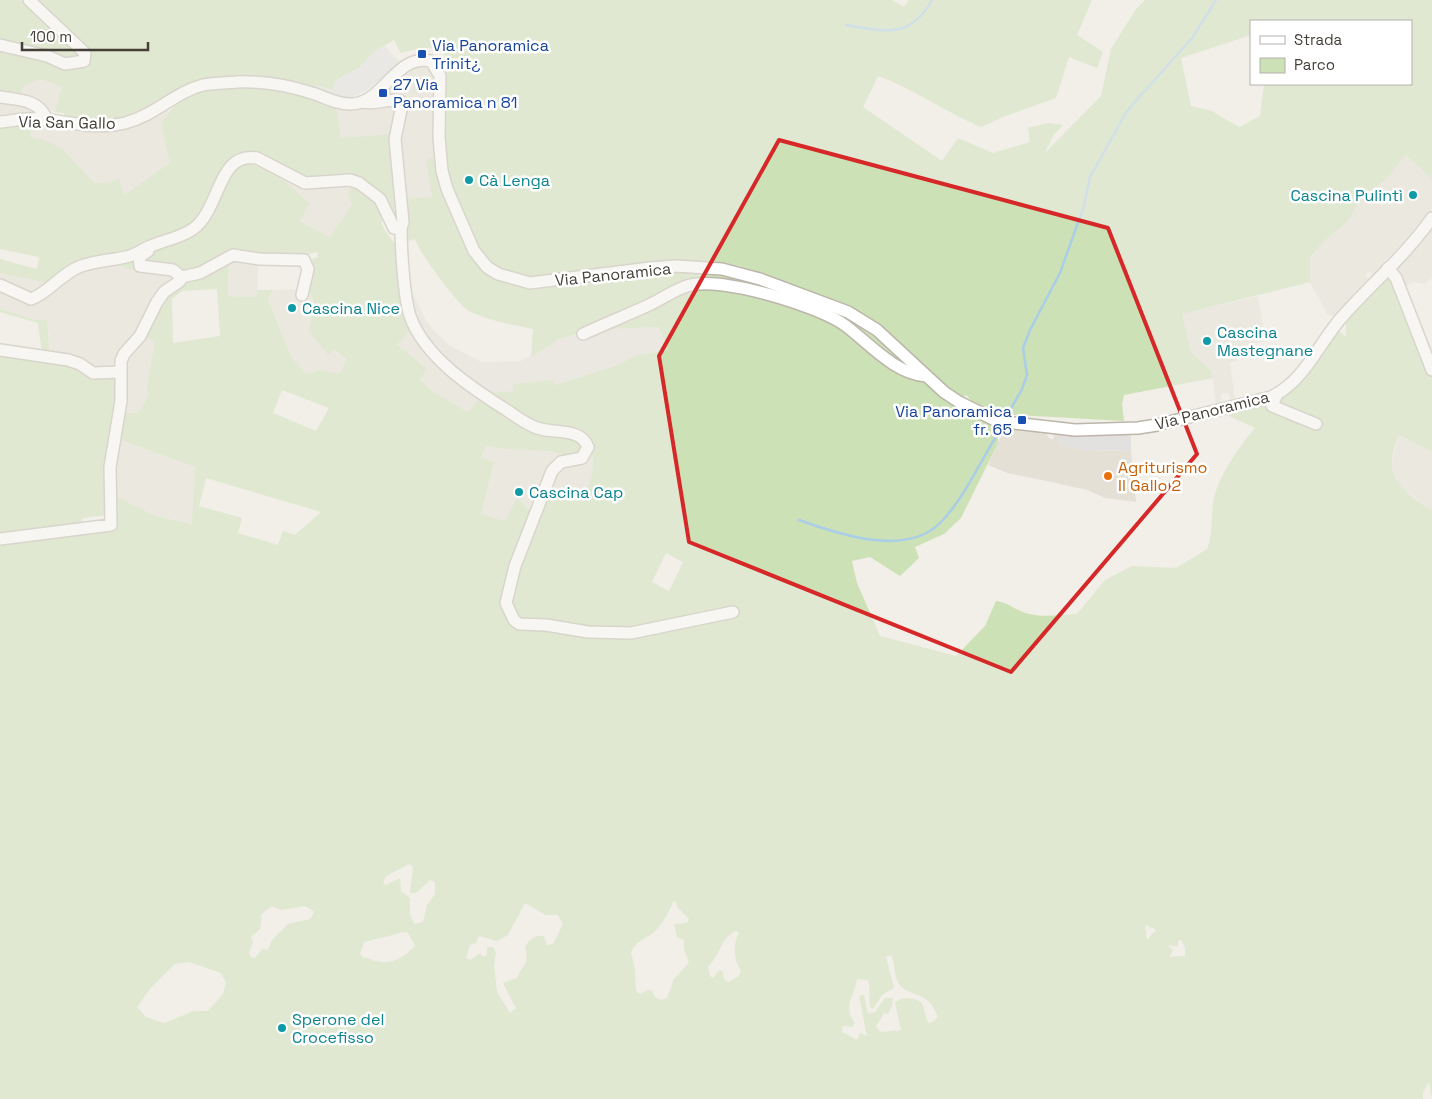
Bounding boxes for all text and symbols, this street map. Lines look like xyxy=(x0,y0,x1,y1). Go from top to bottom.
scale bar xyxy=(22,20,149,52)
legend xyxy=(1250,20,1412,85)
text: 100 m xyxy=(30,27,72,46)
text: Strada xyxy=(1294,30,1343,49)
place label: Via Panoramica Trinit¿ xyxy=(432,35,549,74)
marker: Via Panoramica Trinit¿ xyxy=(416,48,428,60)
text: Parco xyxy=(1294,55,1335,74)
place label: 27 Via Panoramica n 81 xyxy=(393,74,517,113)
marker: 27 Via Panoramica n 81 xyxy=(377,87,389,99)
street label: Via San Gallo xyxy=(18,111,116,134)
place label: Cà Lenga xyxy=(479,170,550,191)
marker: Cà Lenga xyxy=(463,174,475,186)
place label: Cascina Pulintì xyxy=(1290,185,1403,206)
marker: Cascina Pulintì xyxy=(1407,189,1419,201)
street label: Via Panoramica xyxy=(554,258,672,291)
place label: Cascina Nice xyxy=(302,298,400,319)
marker: Cascina Nice xyxy=(286,302,298,314)
place label: Cascina Mastegnane xyxy=(1217,322,1313,361)
marker: Cascina Mastegnane xyxy=(1201,335,1213,347)
street label: Via Panoramica xyxy=(1153,386,1271,435)
place label: Via Panoramica fr. 65 xyxy=(895,401,1012,440)
marker: Via Panoramica fr. 65 xyxy=(1016,414,1028,426)
place label: Agriturismo Il Gallo 2 xyxy=(1118,457,1208,496)
marker: Agriturismo Il Gallo 2 xyxy=(1102,470,1114,482)
place label: Cascina Cap xyxy=(529,482,623,503)
marker: Cascina Cap xyxy=(513,486,525,498)
place label: Sperone del Crocefisso xyxy=(292,1009,384,1048)
marker: Sperone del Crocefisso xyxy=(276,1022,288,1034)

